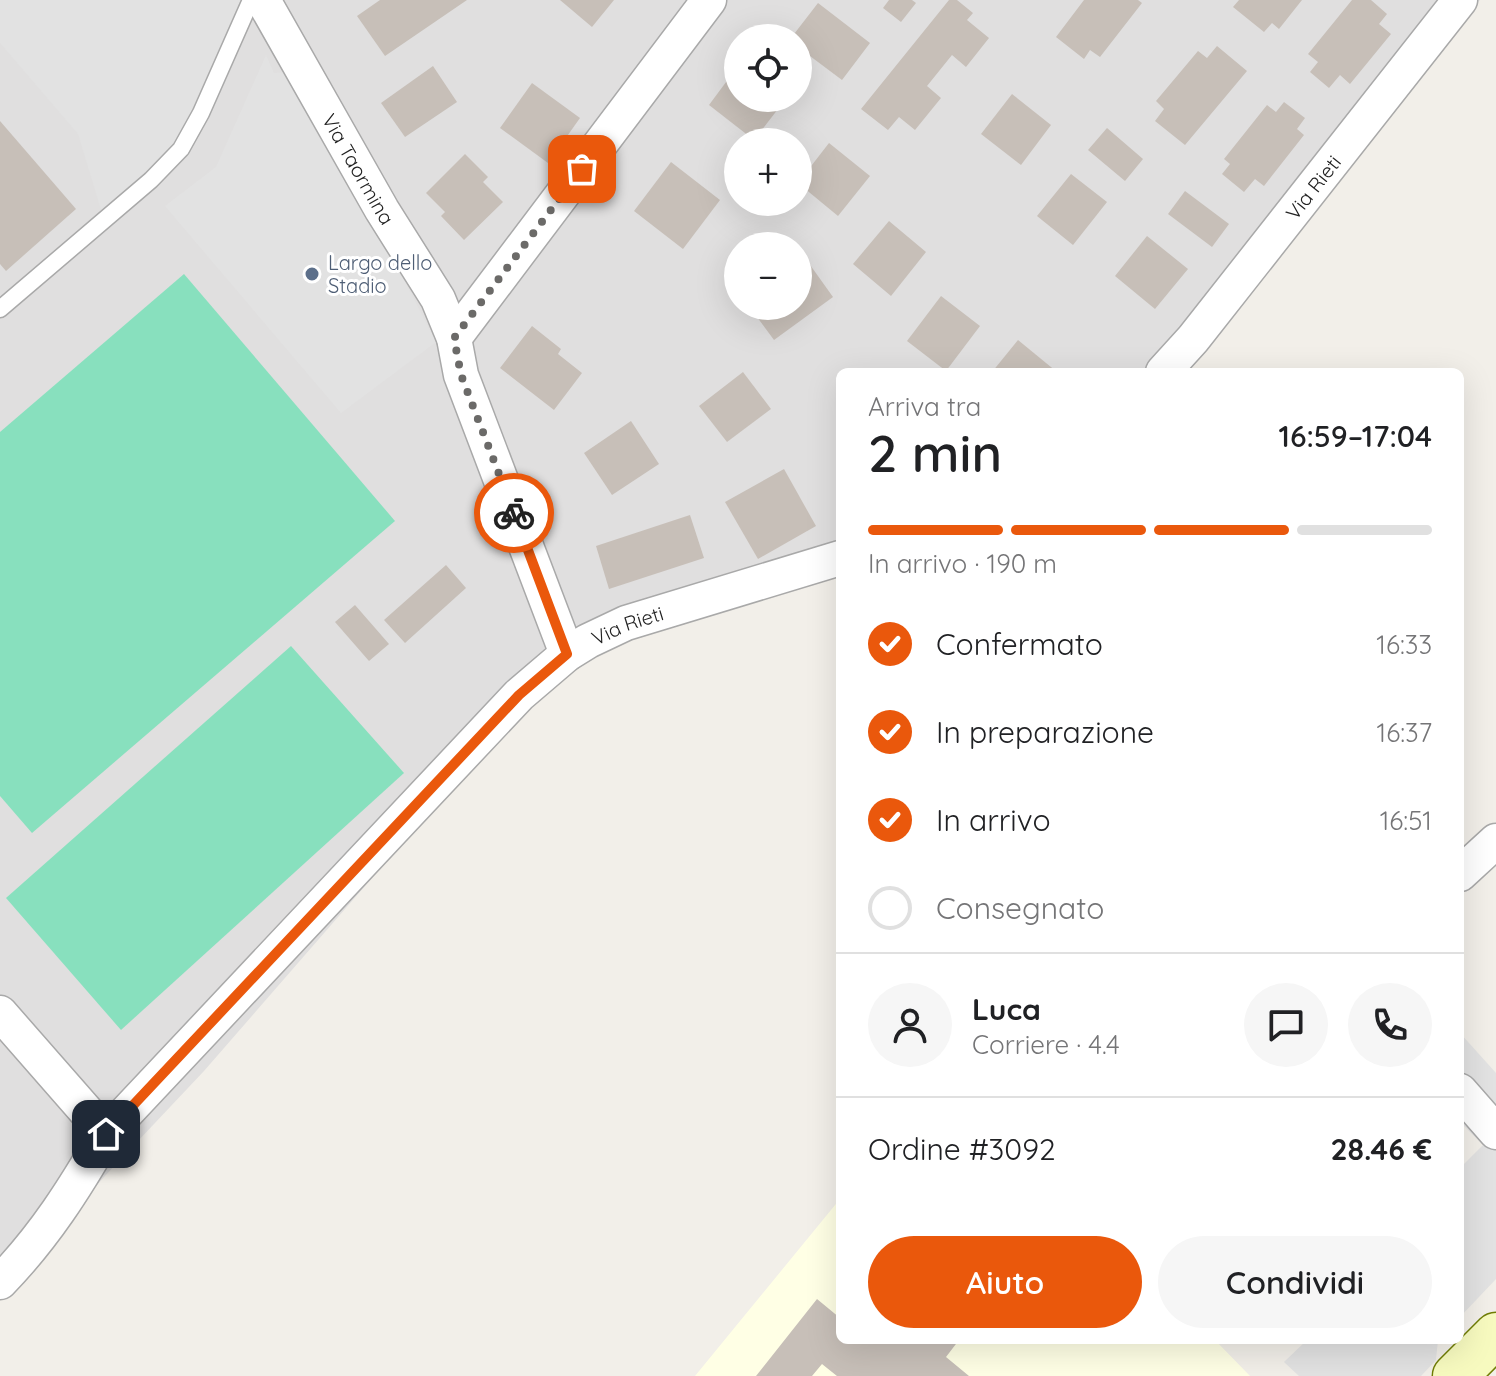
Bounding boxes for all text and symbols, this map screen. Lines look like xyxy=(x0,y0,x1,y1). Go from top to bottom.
map controls xyxy=(724,24,812,320)
button: locate xyxy=(724,24,812,112)
street label: Via Taormina xyxy=(317,109,400,229)
button: + xyxy=(724,128,812,216)
pin xyxy=(548,135,616,203)
icon: bag xyxy=(560,147,604,191)
street label: Via Rieti xyxy=(1280,150,1346,224)
button: − xyxy=(724,232,812,320)
place label: Largo dello Stadio xyxy=(328,250,432,298)
marker: Largo dello Stadio xyxy=(303,265,321,283)
text: Arriva tra xyxy=(868,390,981,423)
text: 16:59–17:04 xyxy=(1278,417,1432,455)
text: 2 min xyxy=(868,420,1002,485)
courier xyxy=(474,473,554,553)
icon: bike xyxy=(492,491,536,535)
text: In arrivo · 190 m xyxy=(868,547,1057,580)
street label: Via Rieti xyxy=(587,600,666,650)
icon: check xyxy=(868,622,912,666)
text: Confermato xyxy=(936,625,1103,663)
text: 16:33 xyxy=(1376,628,1432,661)
icon: check xyxy=(868,710,912,754)
text: In preparazione xyxy=(936,713,1154,751)
text: 16:37 xyxy=(1377,716,1432,749)
icon: check xyxy=(868,798,912,842)
text: In arrivo xyxy=(936,801,1051,839)
text: 16:51 xyxy=(1380,804,1432,837)
text: Consegnato xyxy=(936,889,1104,927)
button: person xyxy=(868,983,952,1067)
button: chat xyxy=(1244,983,1328,1067)
button: phone xyxy=(1348,983,1432,1067)
text: Luca xyxy=(972,990,1041,1028)
text: Corriere · 4.4 xyxy=(972,1028,1120,1061)
pin xyxy=(72,1100,140,1168)
icon: home xyxy=(84,1112,128,1156)
text: Ordine #3092 xyxy=(868,1130,1056,1168)
text: 28.46 € xyxy=(1330,1130,1432,1168)
button: Aiuto xyxy=(868,1236,1142,1328)
button: Condividi xyxy=(1158,1236,1432,1328)

